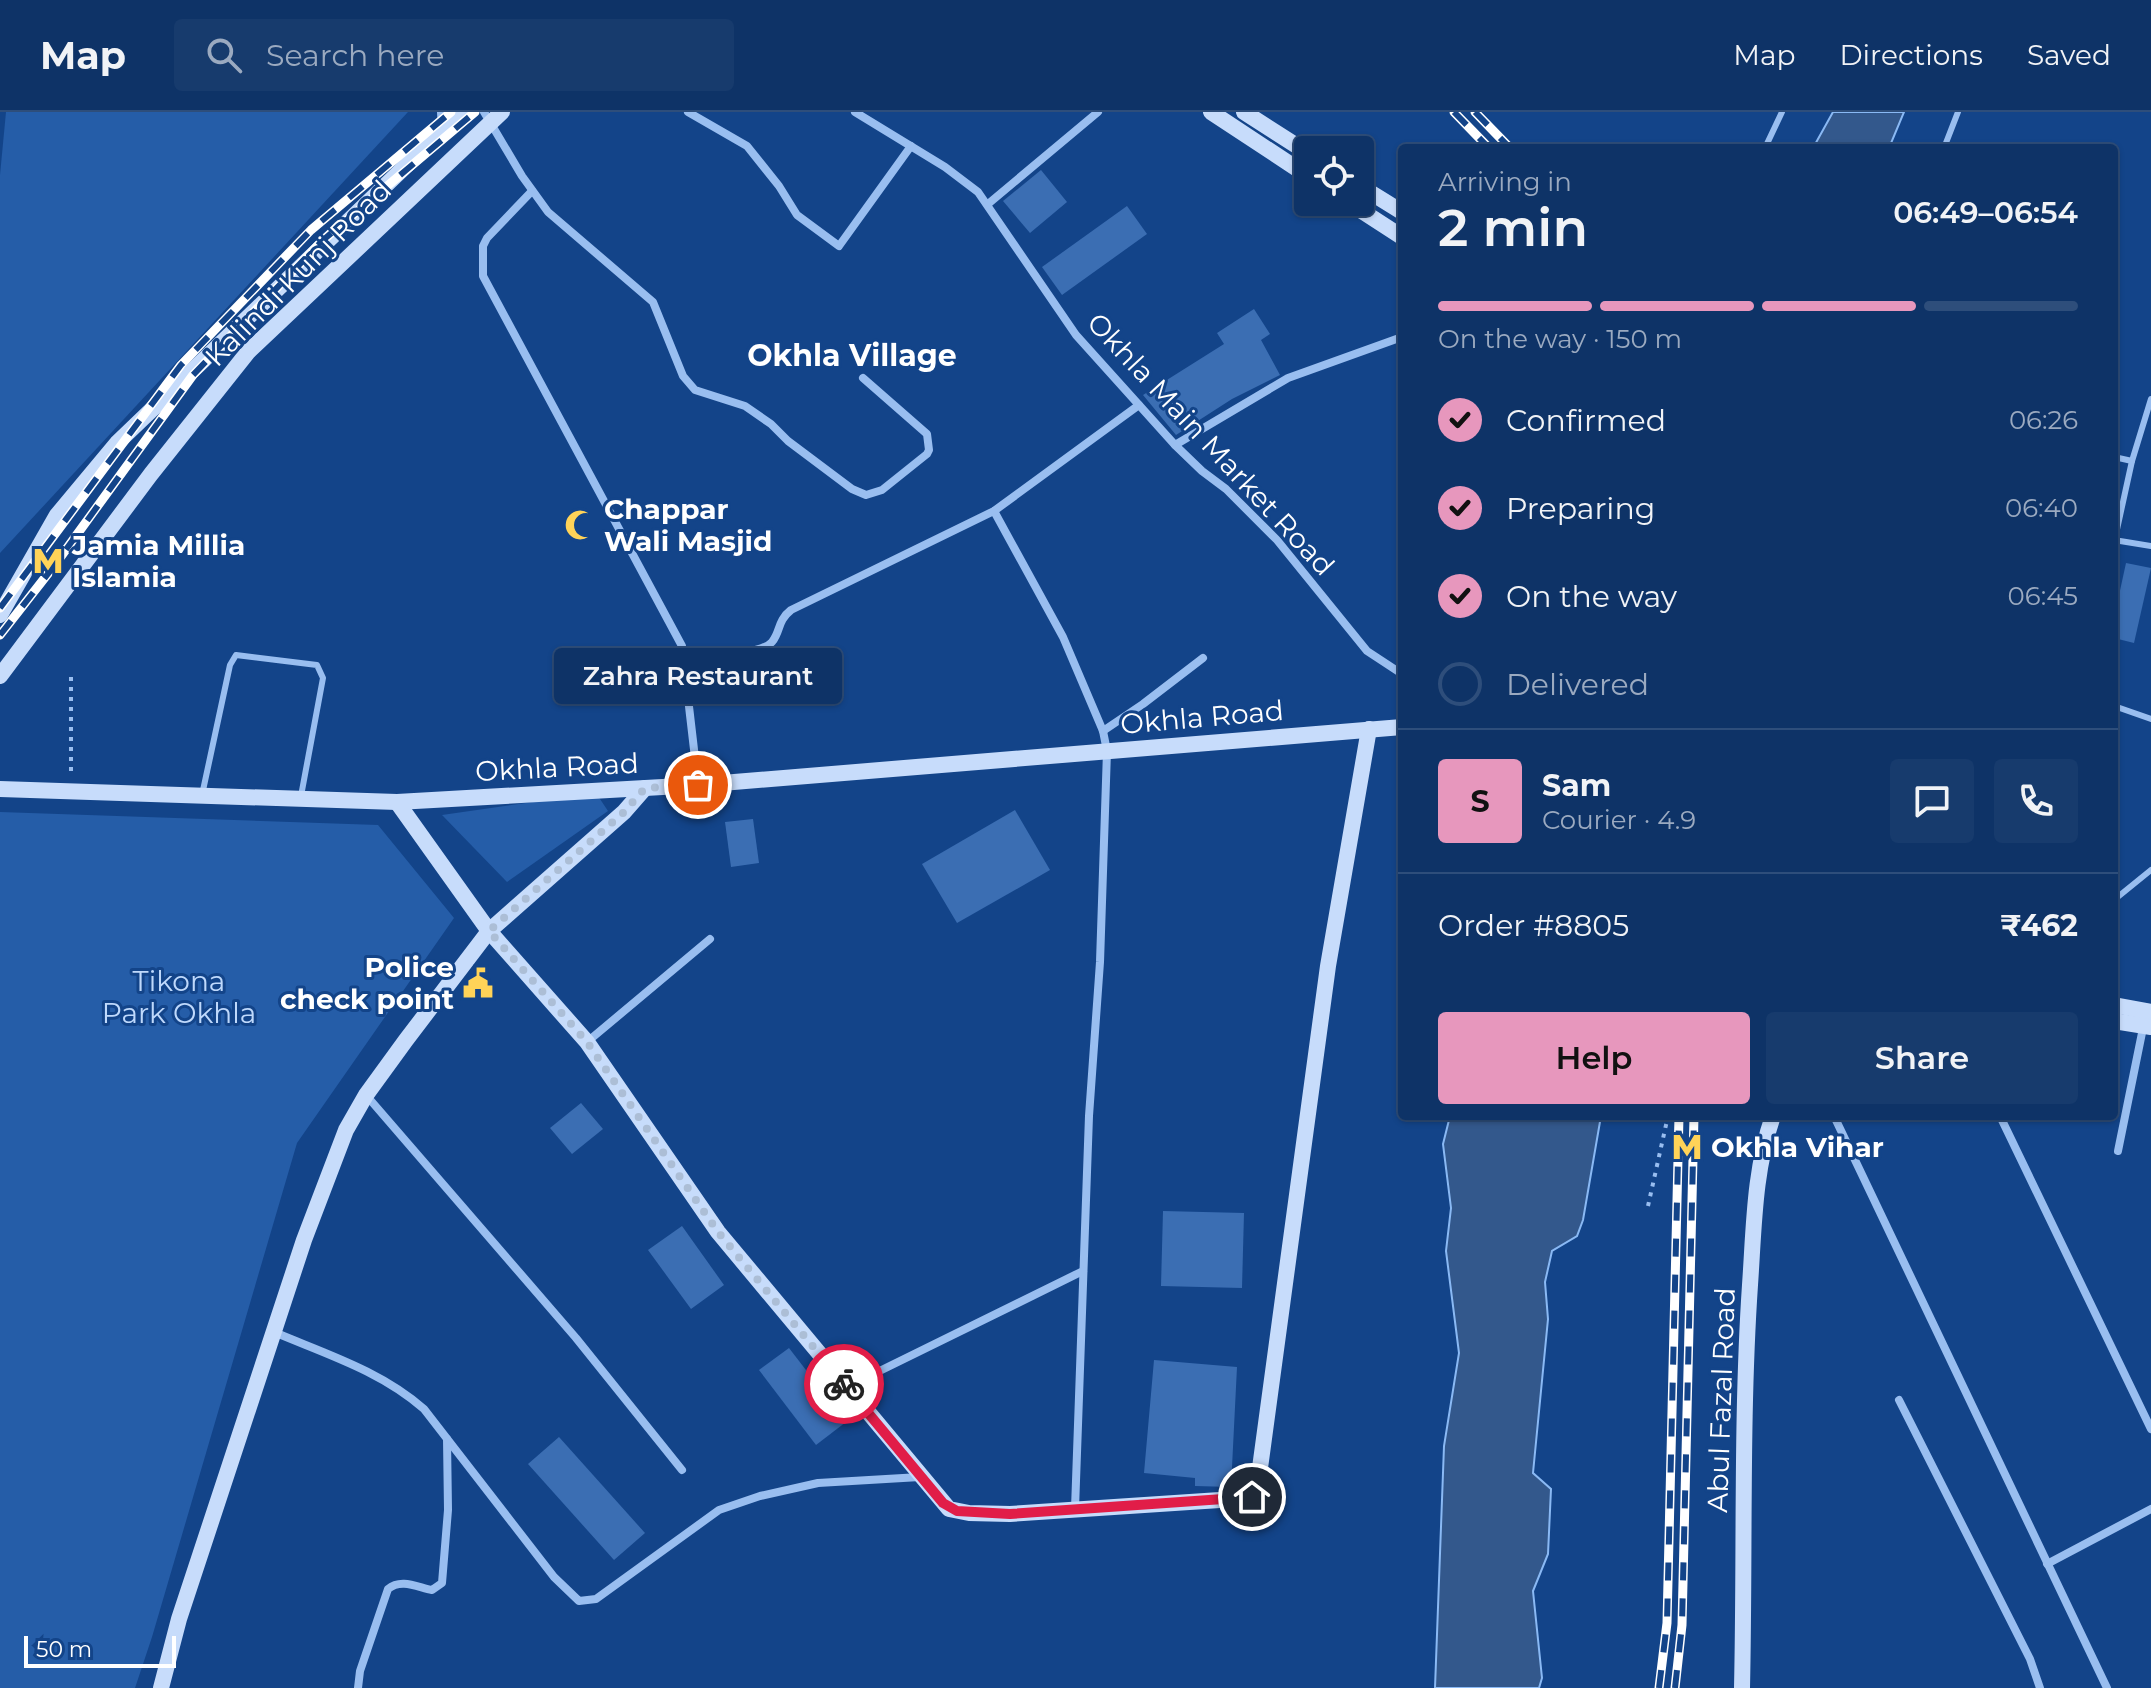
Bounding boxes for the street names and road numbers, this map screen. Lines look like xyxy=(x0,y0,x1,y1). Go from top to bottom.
street label: Kalindi Kunj Road xyxy=(198,173,398,373)
street label: Okhla Main Market Road xyxy=(1080,306,1342,582)
street label: Okhla Road xyxy=(1119,693,1285,741)
street label: Okhla Road xyxy=(474,746,640,788)
street label: Abul Fazal Road xyxy=(1700,1287,1742,1513)

